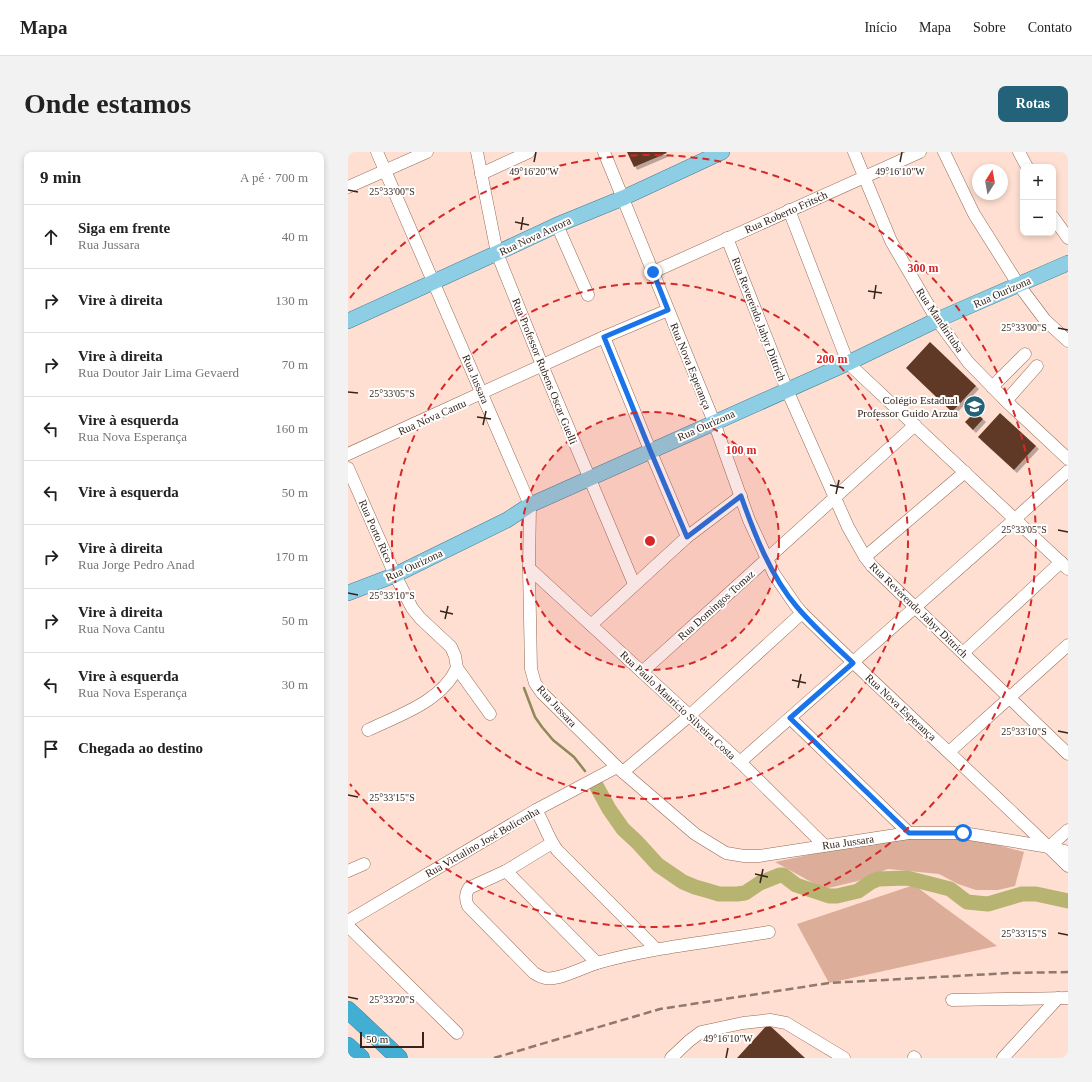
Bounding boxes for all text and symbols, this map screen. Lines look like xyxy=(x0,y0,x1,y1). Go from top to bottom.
text: Mapa xyxy=(20,17,68,38)
text: Início xyxy=(864,20,897,35)
text: Mapa xyxy=(919,20,951,35)
text: Sobre xyxy=(973,20,1006,35)
text: Contato xyxy=(1028,20,1072,35)
button: Rotas xyxy=(998,86,1068,122)
text: Onde estamos xyxy=(24,88,191,119)
north arrow xyxy=(972,164,1008,200)
map controls xyxy=(1020,164,1056,236)
button: + xyxy=(1020,164,1056,200)
text: 49°16'20"W xyxy=(509,166,559,177)
text: 49°16'10"W xyxy=(875,166,925,177)
text: 9 min xyxy=(40,168,81,187)
text: A pé · 700 m xyxy=(240,170,308,185)
text: 25°33'00"S xyxy=(369,186,415,197)
street label: Rua Roberto Fritsch xyxy=(743,188,830,236)
button: − xyxy=(1020,200,1056,236)
street label: Rua Nova Aurora xyxy=(497,214,573,258)
text: Siga em frente xyxy=(78,220,170,236)
icon: ahead xyxy=(40,226,62,248)
text: 40 m xyxy=(282,229,308,244)
text: Rua Jussara xyxy=(78,237,140,252)
street label: Rua Reverendo Jahyr Dittrich xyxy=(730,255,788,383)
text: 300 m xyxy=(908,261,939,275)
route end xyxy=(644,263,662,281)
street label: Rua Ourizona xyxy=(972,274,1033,310)
street label: Rua Mandirituba xyxy=(914,286,966,354)
icon: right xyxy=(40,290,62,312)
text: Vire à direita xyxy=(78,292,163,308)
text: 130 m xyxy=(275,293,308,308)
street label: Rua Professor Rubens Oscar Guelli xyxy=(510,296,580,446)
street label: Rua Nova Esperança xyxy=(668,321,714,411)
text: 25°33'00"S xyxy=(1001,322,1047,333)
text: Vire à direita xyxy=(78,348,163,364)
text: 200 m xyxy=(817,352,848,366)
street label: Rua Jussara xyxy=(460,353,492,405)
icon: right xyxy=(40,354,62,376)
text: 70 m xyxy=(282,357,308,372)
text: Rua Doutor Jair Lima Gevaerd xyxy=(78,365,239,380)
text: 25°33'05"S xyxy=(369,388,415,399)
school or university icon: Colégio Estadual Professor Guido Arzua xyxy=(961,393,987,419)
place label: Colégio Estadual Professor Guido Arzua xyxy=(857,394,958,419)
street label: Rua Nova Cantu xyxy=(396,396,468,437)
street label: Rua Ourizona xyxy=(676,407,737,443)
text: Vire à esquerda xyxy=(78,412,179,428)
icon: left xyxy=(40,418,62,440)
text: 160 m xyxy=(275,421,308,436)
text: Rua Nova Esperança xyxy=(78,429,187,444)
text: 100 m xyxy=(726,443,757,457)
icon: left xyxy=(40,482,62,504)
text: Vire à esquerda xyxy=(78,484,179,500)
text: 50 m xyxy=(282,485,308,500)
street label: Rua Porto Rico xyxy=(357,498,395,565)
text: 25°33'05"S xyxy=(1001,524,1047,535)
centre of rings xyxy=(643,534,657,548)
text: Vire à direita xyxy=(78,540,163,556)
icon: right xyxy=(40,546,62,568)
street label: Rua Ourizona xyxy=(384,547,444,583)
text: 170 m xyxy=(275,549,308,564)
text: Rua Jorge Pedro Anad xyxy=(78,557,194,572)
street label: Rua Reverendo Jahyr Dittrich xyxy=(867,560,971,660)
street label: Rua Domingos Tomaz xyxy=(675,567,757,642)
text: 25°33'10"S xyxy=(369,590,415,601)
text: Vire à direita xyxy=(78,604,163,620)
icon: right xyxy=(40,610,62,632)
text: 50 m xyxy=(282,613,308,628)
text: Rua Nova Cantu xyxy=(78,621,165,636)
street label: Rua Paulo Maurício Silveira Costa xyxy=(618,648,738,762)
text: Vire à esquerda xyxy=(78,668,179,684)
street label: Rua Nova Esperança xyxy=(863,671,939,743)
icon: left xyxy=(40,674,62,696)
text: 30 m xyxy=(282,677,308,692)
street label: Rua Jussara xyxy=(535,683,579,729)
text: Rua Nova Esperança xyxy=(78,685,187,700)
text: 25°33'10"S xyxy=(1001,726,1047,737)
icon: arrive xyxy=(40,738,62,760)
text: Chegada ao destino xyxy=(78,740,203,756)
text: 25°33'15"S xyxy=(369,792,415,803)
street label: Rua Victalino José Bolicenha xyxy=(423,804,541,880)
route start xyxy=(954,824,972,842)
street label: Rua Jussara xyxy=(821,832,875,852)
text: 25°33'15"S xyxy=(1001,928,1047,939)
text: 25°33'20"S xyxy=(369,994,415,1005)
scale bar xyxy=(360,1030,424,1049)
text: 50 m xyxy=(366,1033,388,1045)
text: 49°16'10"W xyxy=(703,1033,753,1044)

